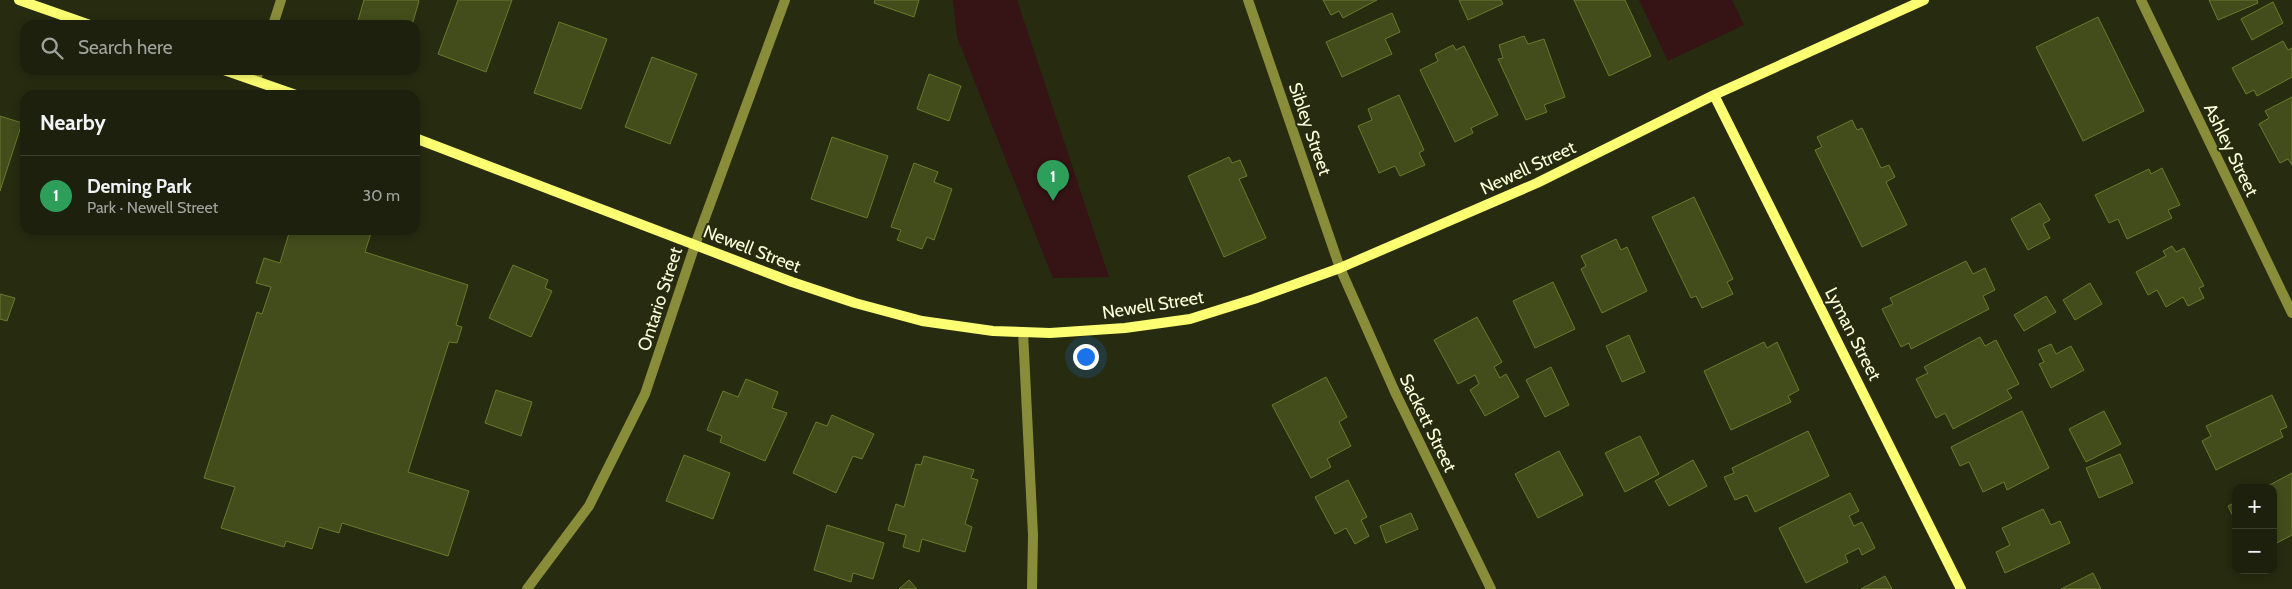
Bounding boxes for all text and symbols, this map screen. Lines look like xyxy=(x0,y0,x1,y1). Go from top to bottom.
search box xyxy=(20,20,420,75)
icon: search xyxy=(38,34,66,62)
text: Search here xyxy=(78,36,172,59)
street label: Sibley Street xyxy=(1284,80,1336,178)
street label: Ashley Street xyxy=(2199,100,2263,200)
text: Nearby xyxy=(40,110,106,135)
street label: Newell Street xyxy=(1477,136,1579,200)
pin: 1 xyxy=(1037,160,1069,201)
text: Deming Park xyxy=(87,175,192,198)
text: 1 xyxy=(53,186,59,205)
text: 30 m xyxy=(363,186,400,205)
text: Park · Newell Street xyxy=(87,198,218,217)
street label: Newell Street xyxy=(700,220,804,278)
street label: Ontario Street xyxy=(633,244,687,354)
street label: Lyman Street xyxy=(1820,284,1886,384)
street label: Newell Street xyxy=(1101,286,1205,324)
your location xyxy=(1073,344,1099,370)
street label: Sackett Street xyxy=(1395,370,1461,476)
map controls xyxy=(2232,484,2277,574)
button: + xyxy=(2232,484,2277,529)
button: − xyxy=(2232,529,2277,574)

